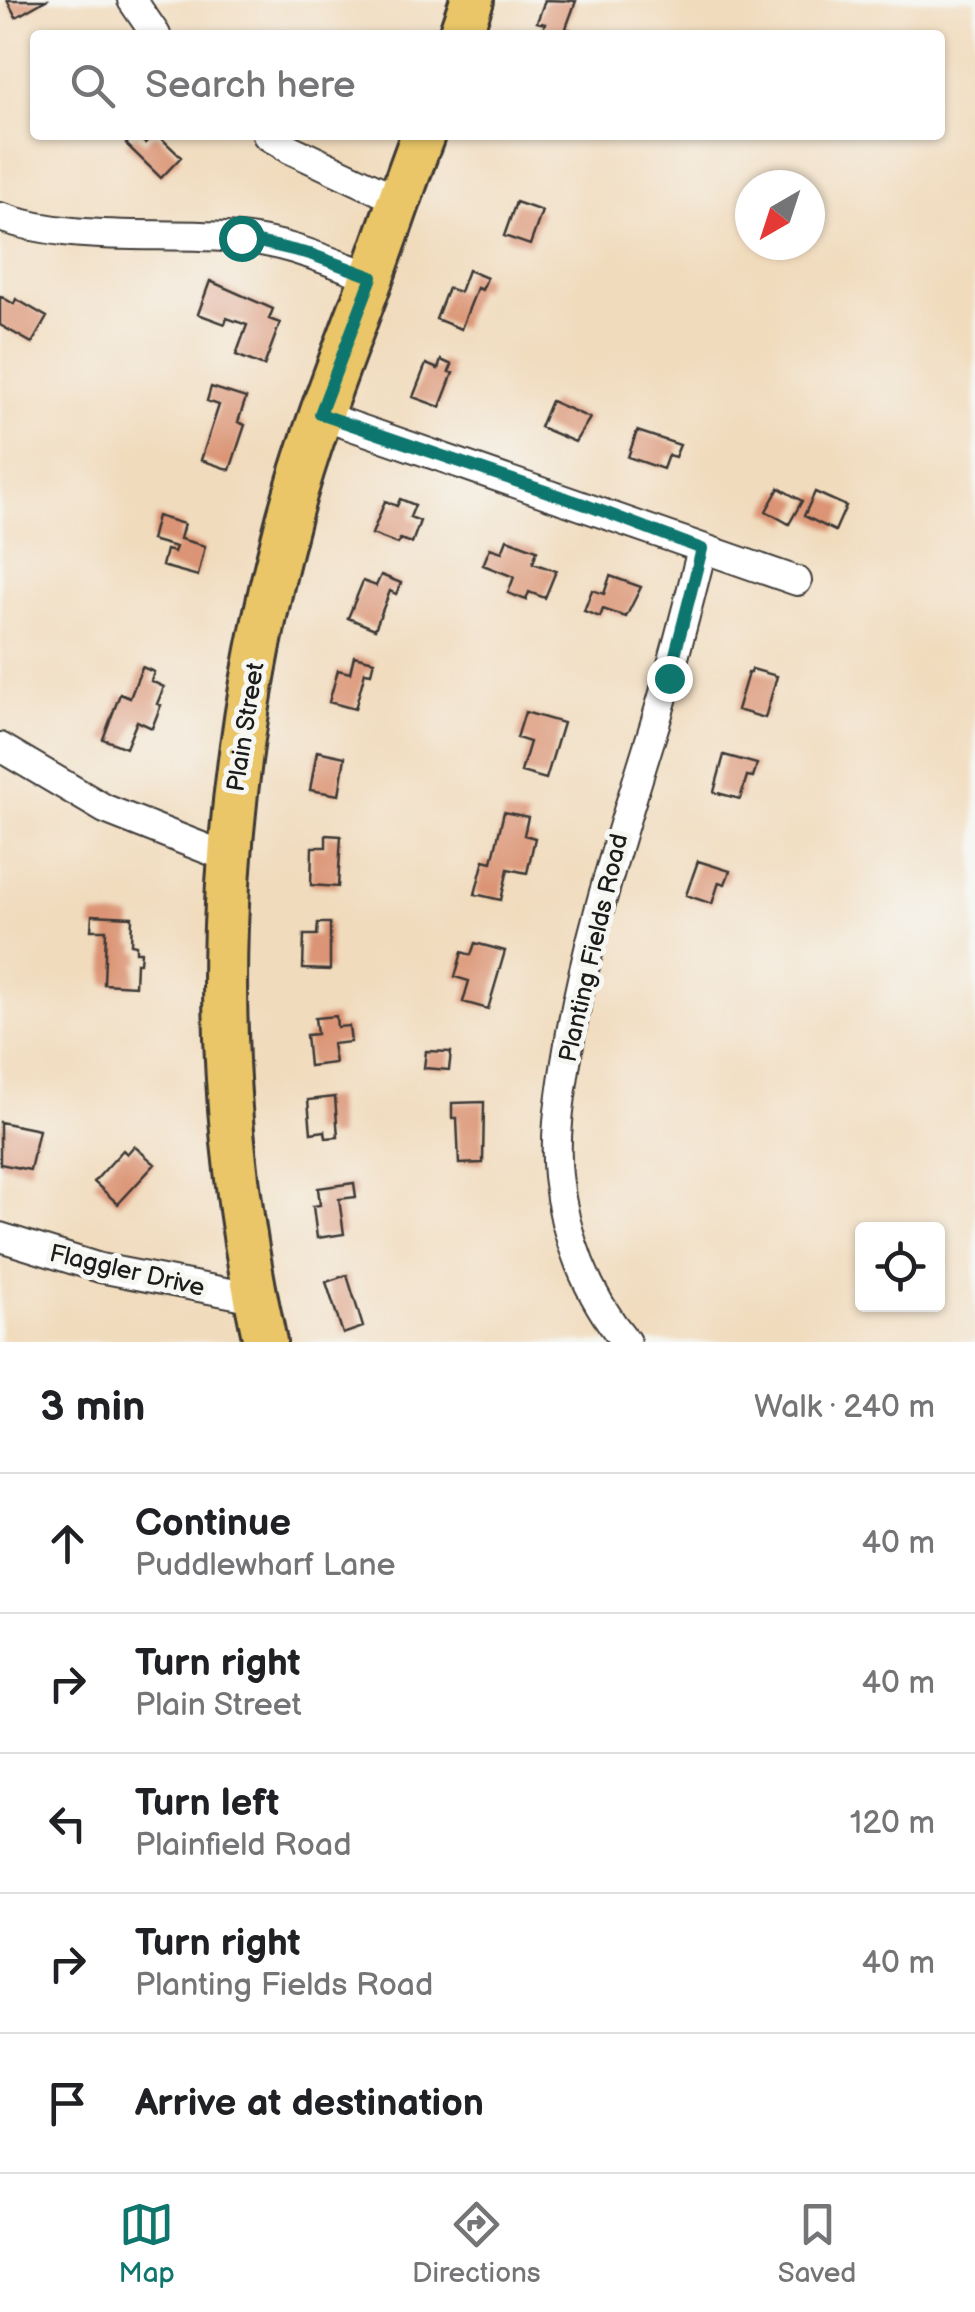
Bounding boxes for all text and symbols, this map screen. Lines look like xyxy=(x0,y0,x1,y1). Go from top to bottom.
search box xyxy=(30,30,945,140)
icon: search xyxy=(65,58,120,113)
text: Search here xyxy=(145,63,356,108)
north arrow xyxy=(735,170,825,260)
route start xyxy=(219,216,265,262)
route end xyxy=(647,656,693,702)
street label: Plain Street xyxy=(221,660,272,794)
street label: Planting Fields Road xyxy=(553,831,635,1065)
map controls xyxy=(855,1222,945,1312)
button: locate xyxy=(855,1222,945,1312)
street label: Flaggler Drive xyxy=(46,1238,208,1304)
text: 3 min xyxy=(40,1382,145,1433)
text: Walk · 240 m xyxy=(754,1388,935,1427)
text: Continue xyxy=(135,1501,291,1546)
icon: ahead xyxy=(40,1516,95,1571)
text: 40 m xyxy=(862,1524,935,1563)
text: Puddlewharf Lane xyxy=(135,1546,395,1585)
text: Turn right xyxy=(135,1641,300,1686)
icon: right xyxy=(40,1656,95,1711)
text: 40 m xyxy=(862,1664,935,1703)
text: Plain Street xyxy=(135,1686,302,1725)
text: Turn left xyxy=(135,1781,279,1826)
icon: left xyxy=(40,1796,95,1851)
text: 120 m xyxy=(850,1804,935,1843)
text: Plainfield Road xyxy=(135,1826,351,1865)
text: Turn right xyxy=(135,1921,300,1966)
icon: right xyxy=(40,1936,95,1991)
text: 40 m xyxy=(862,1944,935,1983)
text: Planting Fields Road xyxy=(135,1966,433,2005)
icon: arrive xyxy=(40,2076,95,2131)
text: Arrive at destination xyxy=(135,2081,484,2126)
tab: Map xyxy=(119,2197,175,2290)
tab: Directions xyxy=(412,2197,541,2290)
tab: Saved xyxy=(778,2197,856,2290)

